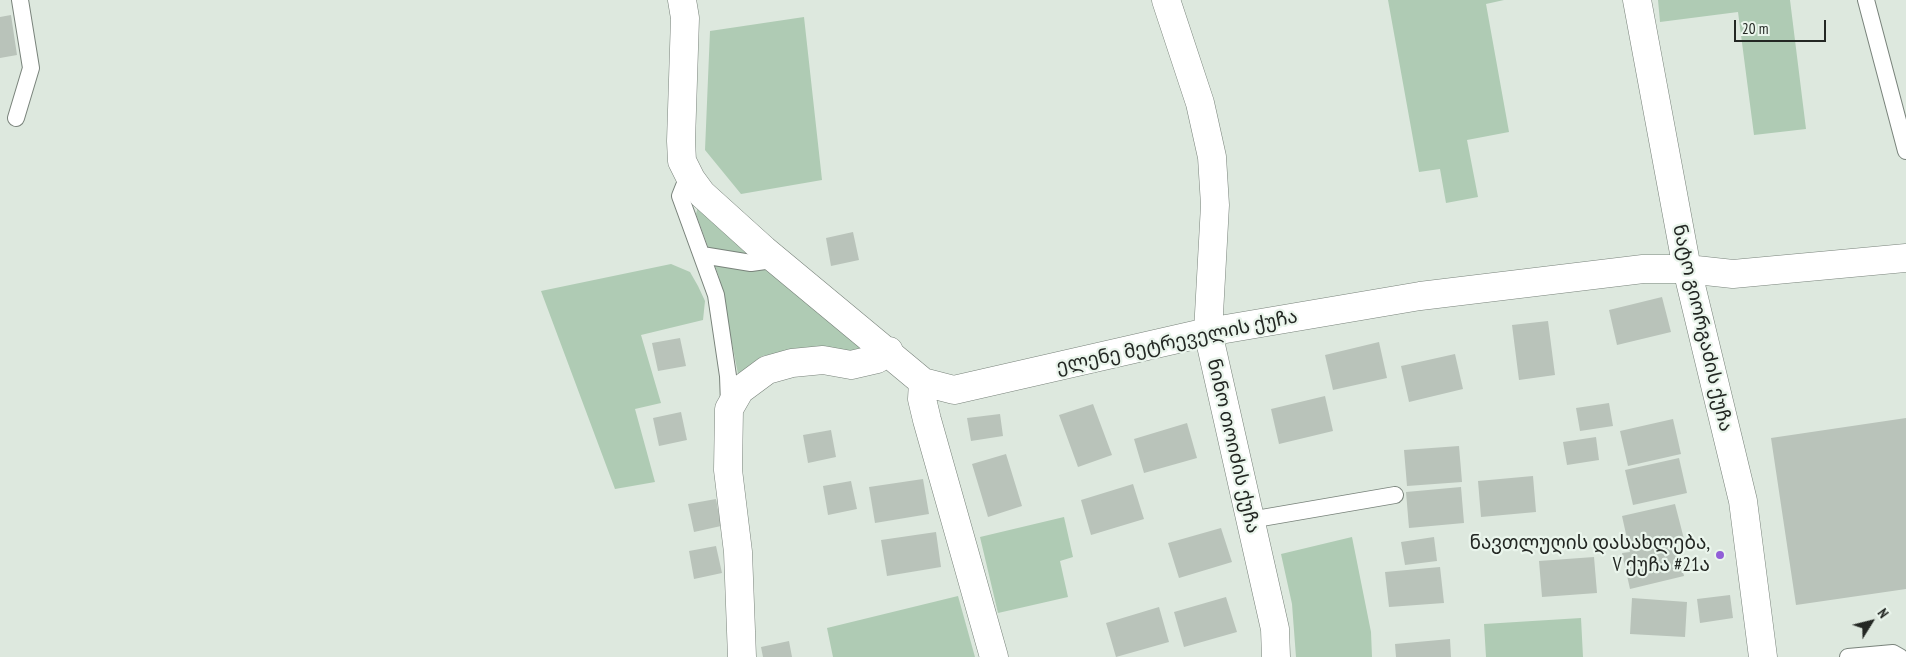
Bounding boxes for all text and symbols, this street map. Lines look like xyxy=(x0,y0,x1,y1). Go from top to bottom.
scale bar xyxy=(1736,10,1828,42)
text: 20 m xyxy=(1742,19,1768,38)
street label: ნატო გიორგაძის ქუჩა xyxy=(1667,222,1737,434)
street label: ელენე მეტრეველის ქუჩა xyxy=(1054,305,1300,379)
street label: ნინო თოიძის ქუჩა xyxy=(1202,357,1264,535)
place label: ნავთლუღის დასახლება, V ქუჩა #21ა xyxy=(1469,533,1710,577)
marker: ნავთლუღის დასახლება, V ქუჩა #21ა xyxy=(1714,549,1726,561)
north arrow xyxy=(1846,597,1896,647)
text: N xyxy=(1874,605,1893,622)

